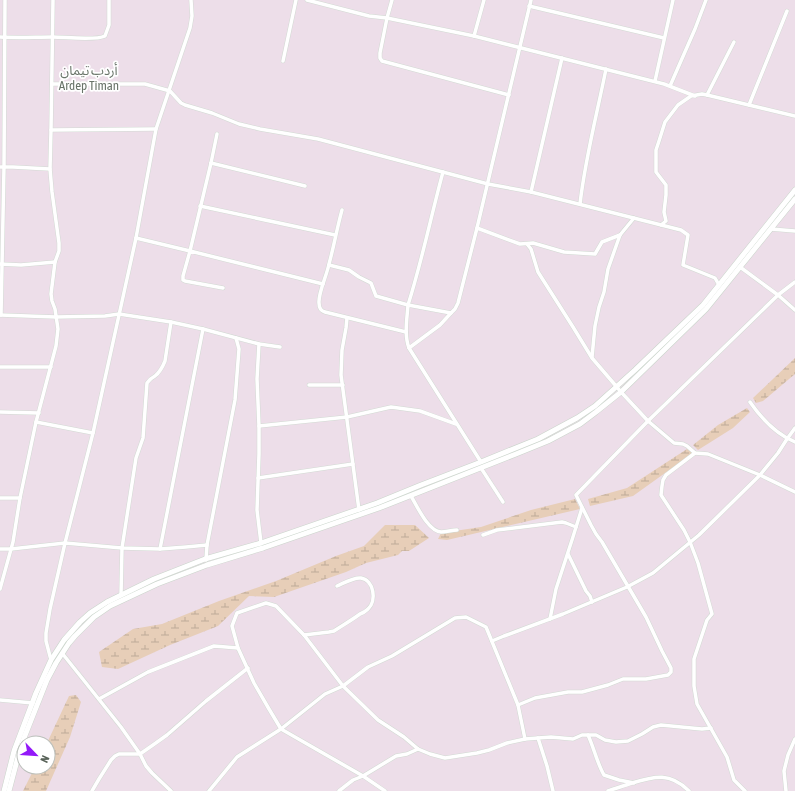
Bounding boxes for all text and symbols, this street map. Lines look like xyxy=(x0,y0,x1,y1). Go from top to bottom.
district label: أردب تيمان Ardep Timan xyxy=(59,62,119,93)
north arrow xyxy=(16,735,56,775)
text: N xyxy=(38,754,52,765)

